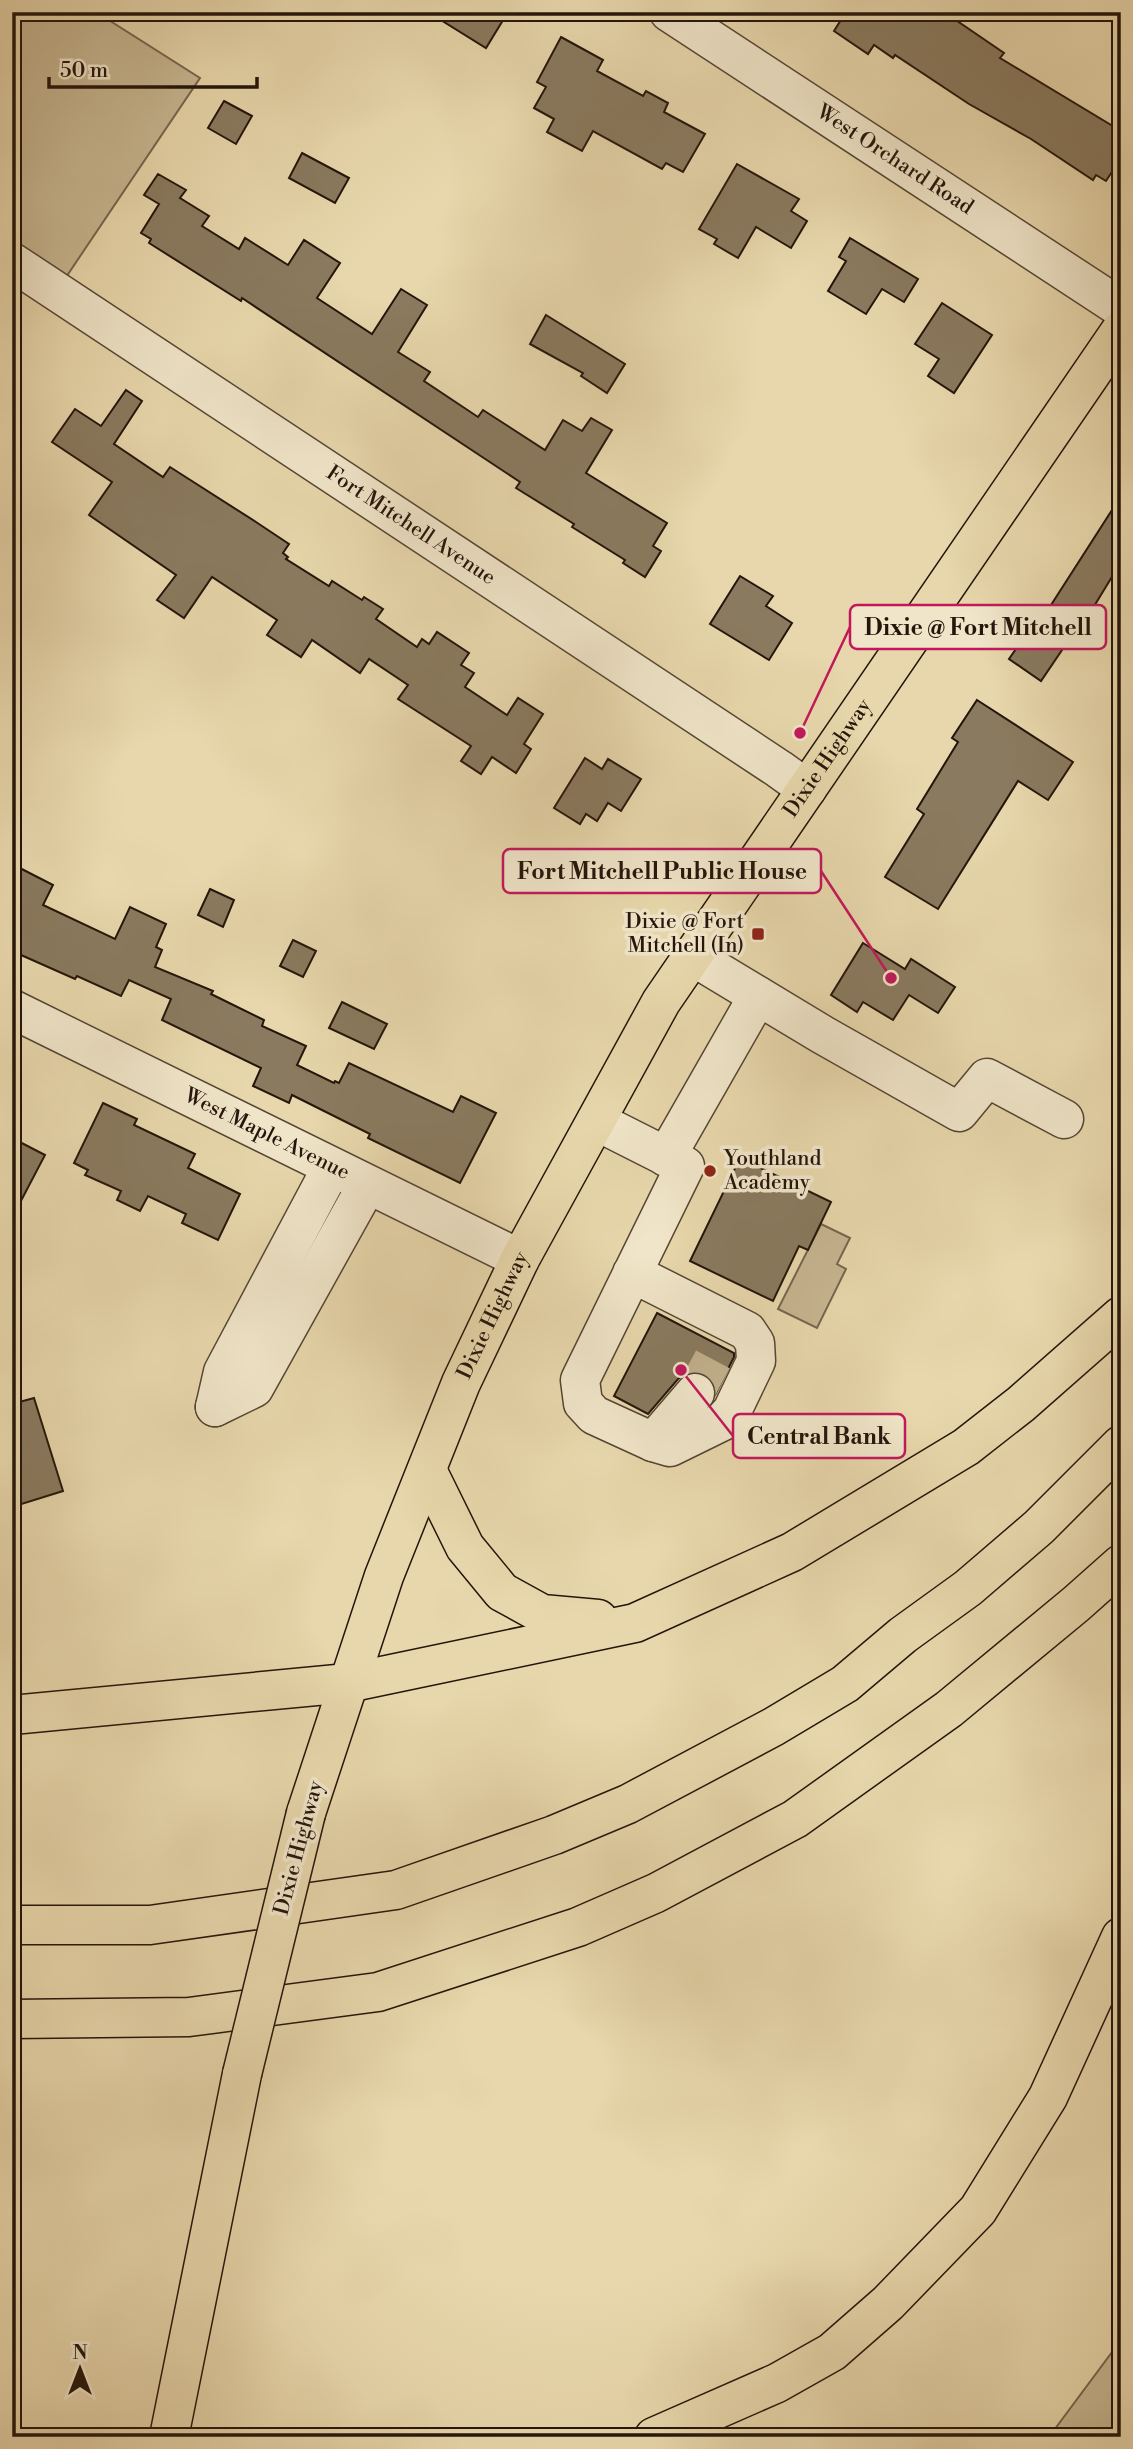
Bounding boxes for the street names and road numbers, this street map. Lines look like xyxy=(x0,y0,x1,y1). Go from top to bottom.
street label: West Orchard Road xyxy=(811,99,978,221)
street label: Fort Mitchell Avenue xyxy=(321,460,500,591)
street label: Dixie Highway xyxy=(778,693,878,823)
street label: West Maple Avenue xyxy=(179,1082,354,1186)
street label: Dixie Highway xyxy=(452,1246,535,1384)
street label: Dixie Highway xyxy=(269,1777,330,1918)

